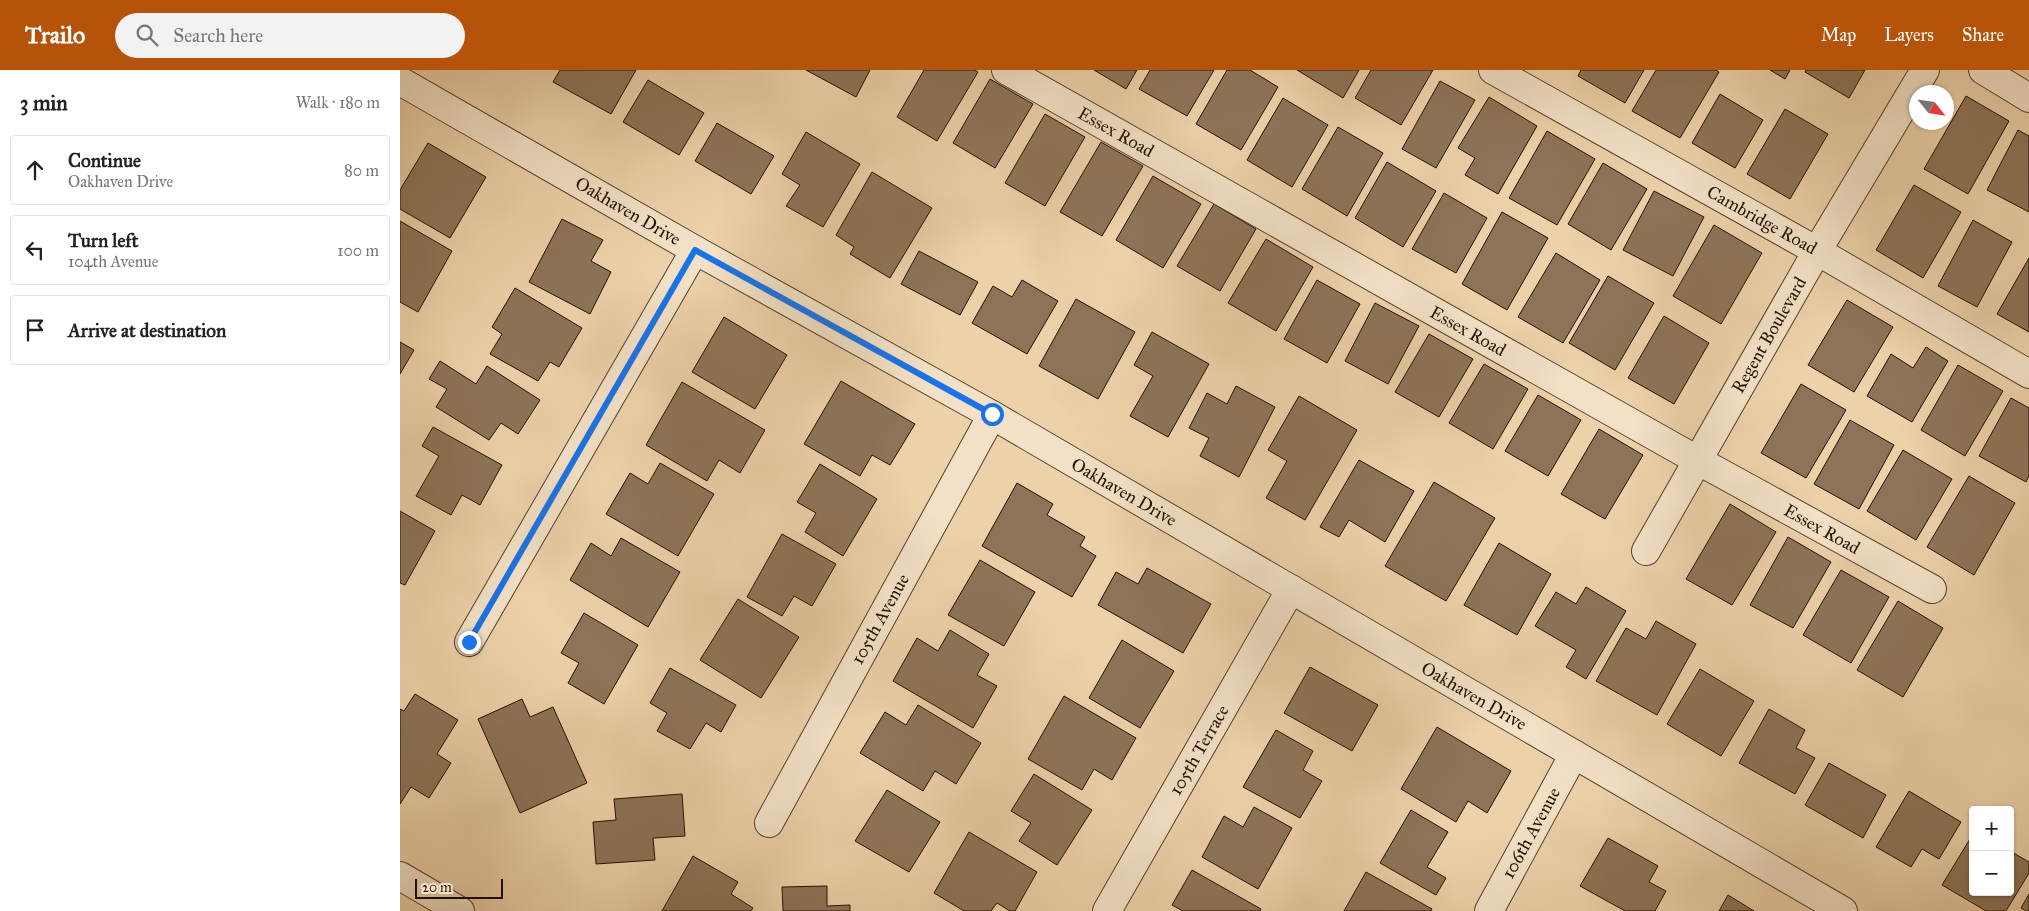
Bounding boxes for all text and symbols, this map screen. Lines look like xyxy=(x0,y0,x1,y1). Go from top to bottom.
search box xyxy=(115,13,465,58)
text: Trailo xyxy=(25,20,85,50)
icon: search xyxy=(133,21,161,49)
text: Search here xyxy=(173,24,263,47)
text: Map xyxy=(1821,24,1856,46)
text: Layers xyxy=(1884,24,1934,46)
text: Share xyxy=(1962,24,2004,46)
north arrow xyxy=(1909,85,1954,130)
text: 3 min xyxy=(20,90,68,116)
text: Walk · 180 m xyxy=(296,93,380,112)
street label: Essex Road xyxy=(1074,102,1158,162)
text: Continue xyxy=(68,149,141,172)
icon: ahead xyxy=(21,156,49,184)
text: 80 m xyxy=(344,161,379,180)
text: Oakhaven Drive xyxy=(68,172,173,191)
street label: Oakhaven Drive xyxy=(571,172,685,250)
street label: Cambridge Road xyxy=(1703,181,1821,260)
text: Turn left xyxy=(68,229,138,252)
icon: left xyxy=(21,236,49,264)
text: 100 m xyxy=(337,241,379,260)
text: 104th Avenue xyxy=(68,252,159,271)
street label: Regent Boulevard xyxy=(1727,273,1812,398)
street label: Essex Road xyxy=(1426,301,1510,361)
icon: arrive xyxy=(21,316,49,344)
text: Arrive at destination xyxy=(68,319,226,342)
route start xyxy=(981,403,1004,426)
street label: Oakhaven Drive xyxy=(1067,453,1181,531)
street label: Essex Road xyxy=(1780,499,1864,559)
street label: 105th Avenue xyxy=(846,570,914,668)
route end xyxy=(458,631,481,654)
street label: Oakhaven Drive xyxy=(1417,657,1531,735)
street label: 105th Terrace xyxy=(1164,701,1234,799)
street label: 106th Avenue xyxy=(1497,783,1565,883)
map controls xyxy=(1969,806,2014,896)
button: + xyxy=(1969,806,2014,851)
button: − xyxy=(1969,851,2014,896)
scale bar xyxy=(415,876,502,899)
text: 20 m xyxy=(422,879,452,896)

